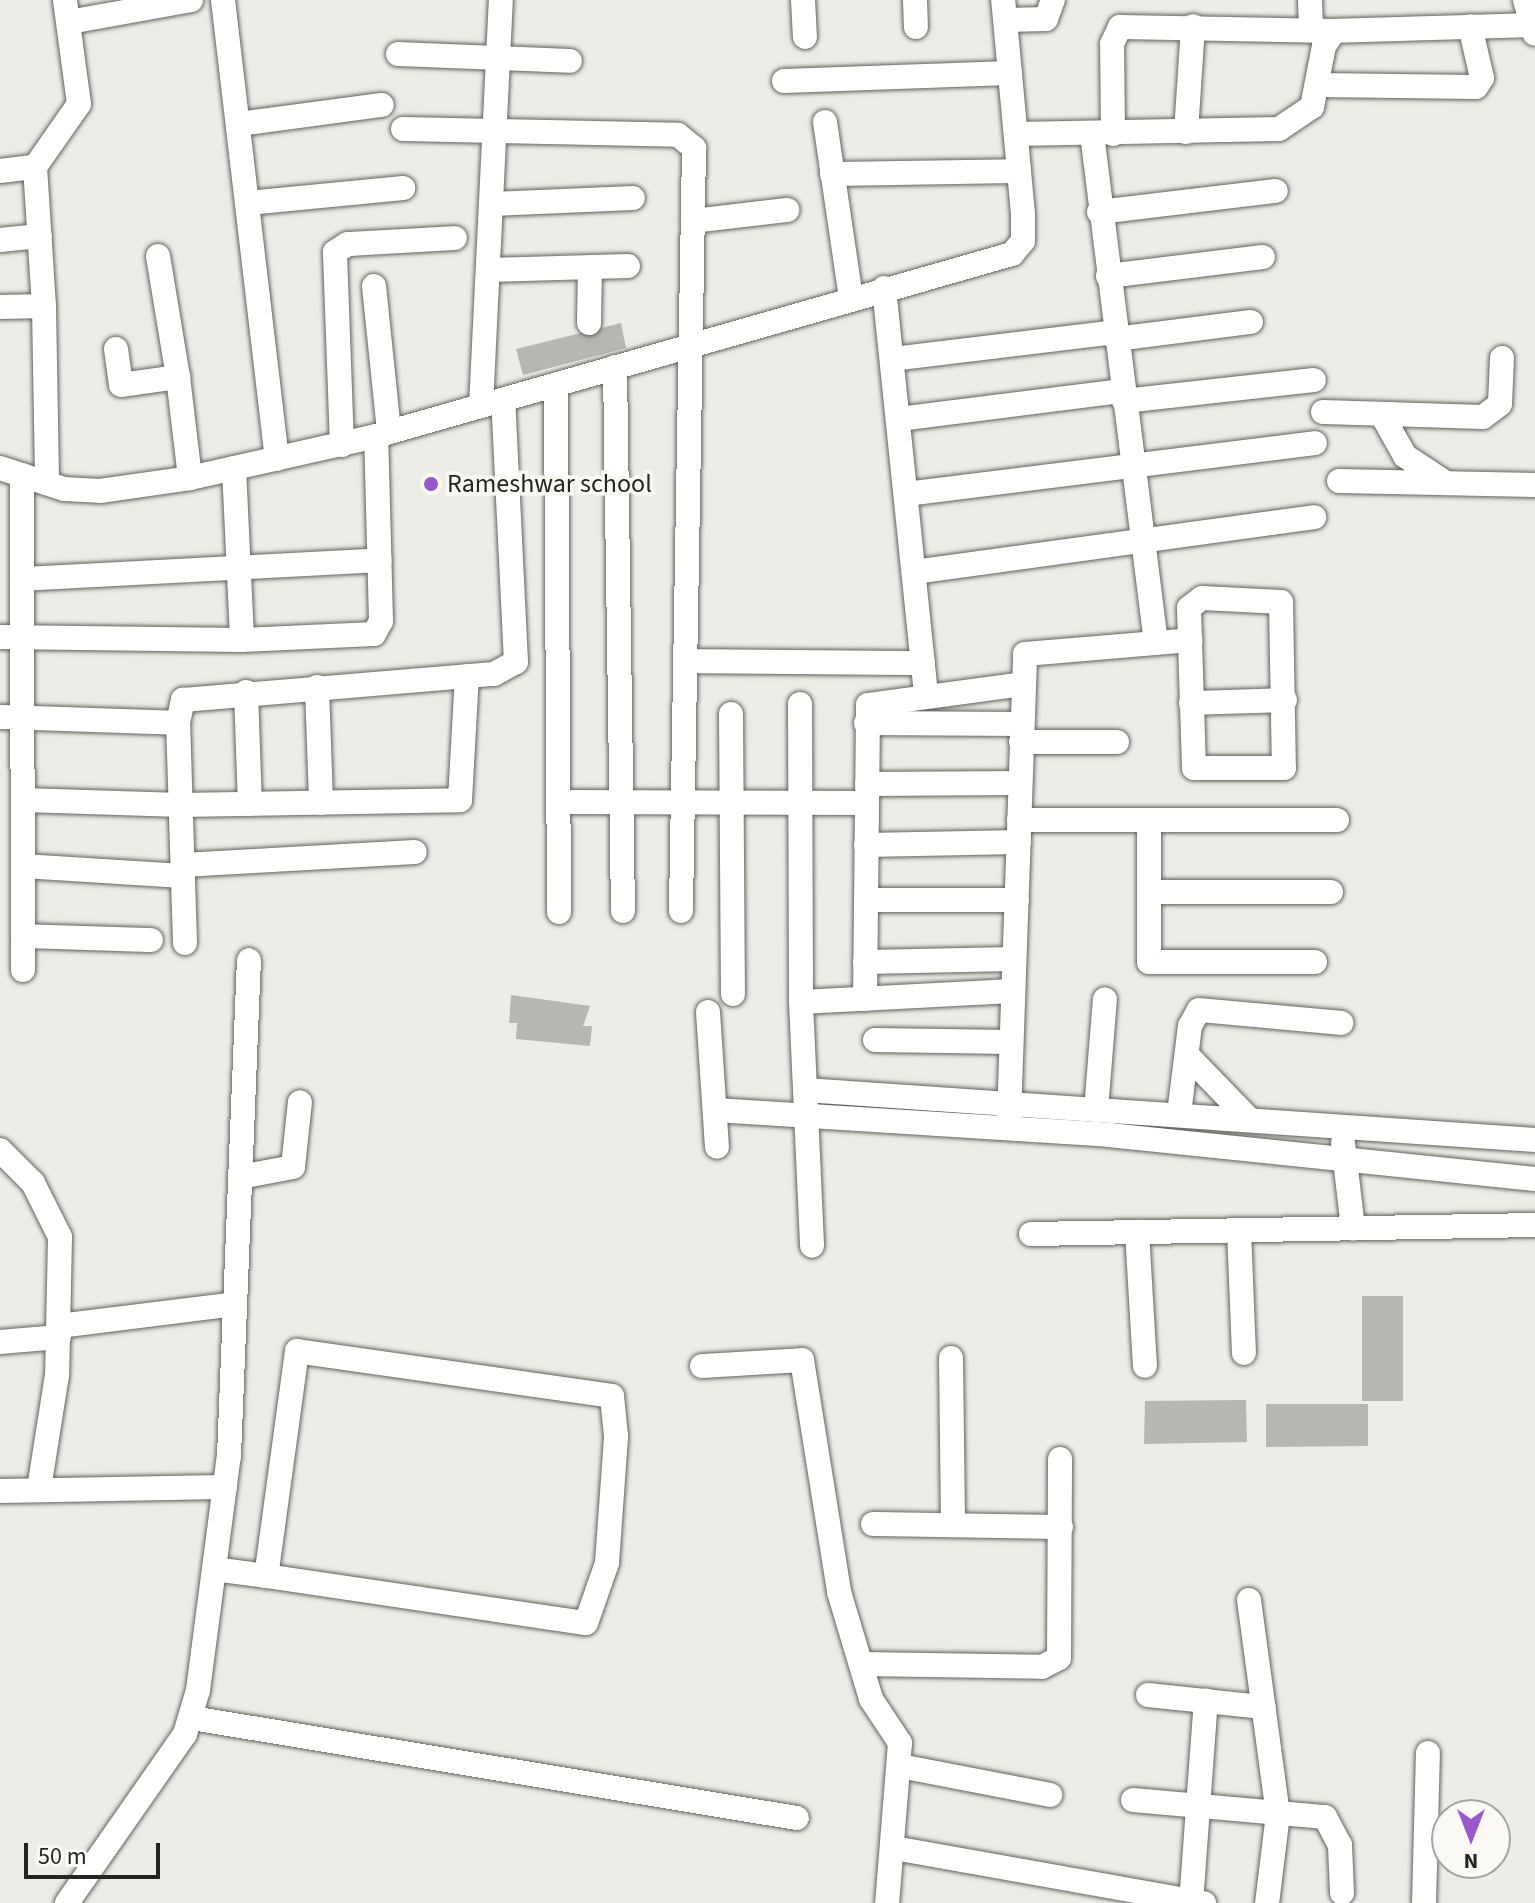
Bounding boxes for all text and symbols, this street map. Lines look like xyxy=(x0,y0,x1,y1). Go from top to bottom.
place label: Rameshwar school xyxy=(447,468,652,500)
marker: Rameshwar school xyxy=(422,475,440,493)
north arrow xyxy=(1431,1799,1511,1879)
scale bar xyxy=(28,1827,164,1877)
text: 50 m xyxy=(38,1839,87,1874)
text: N xyxy=(1464,1845,1478,1877)

